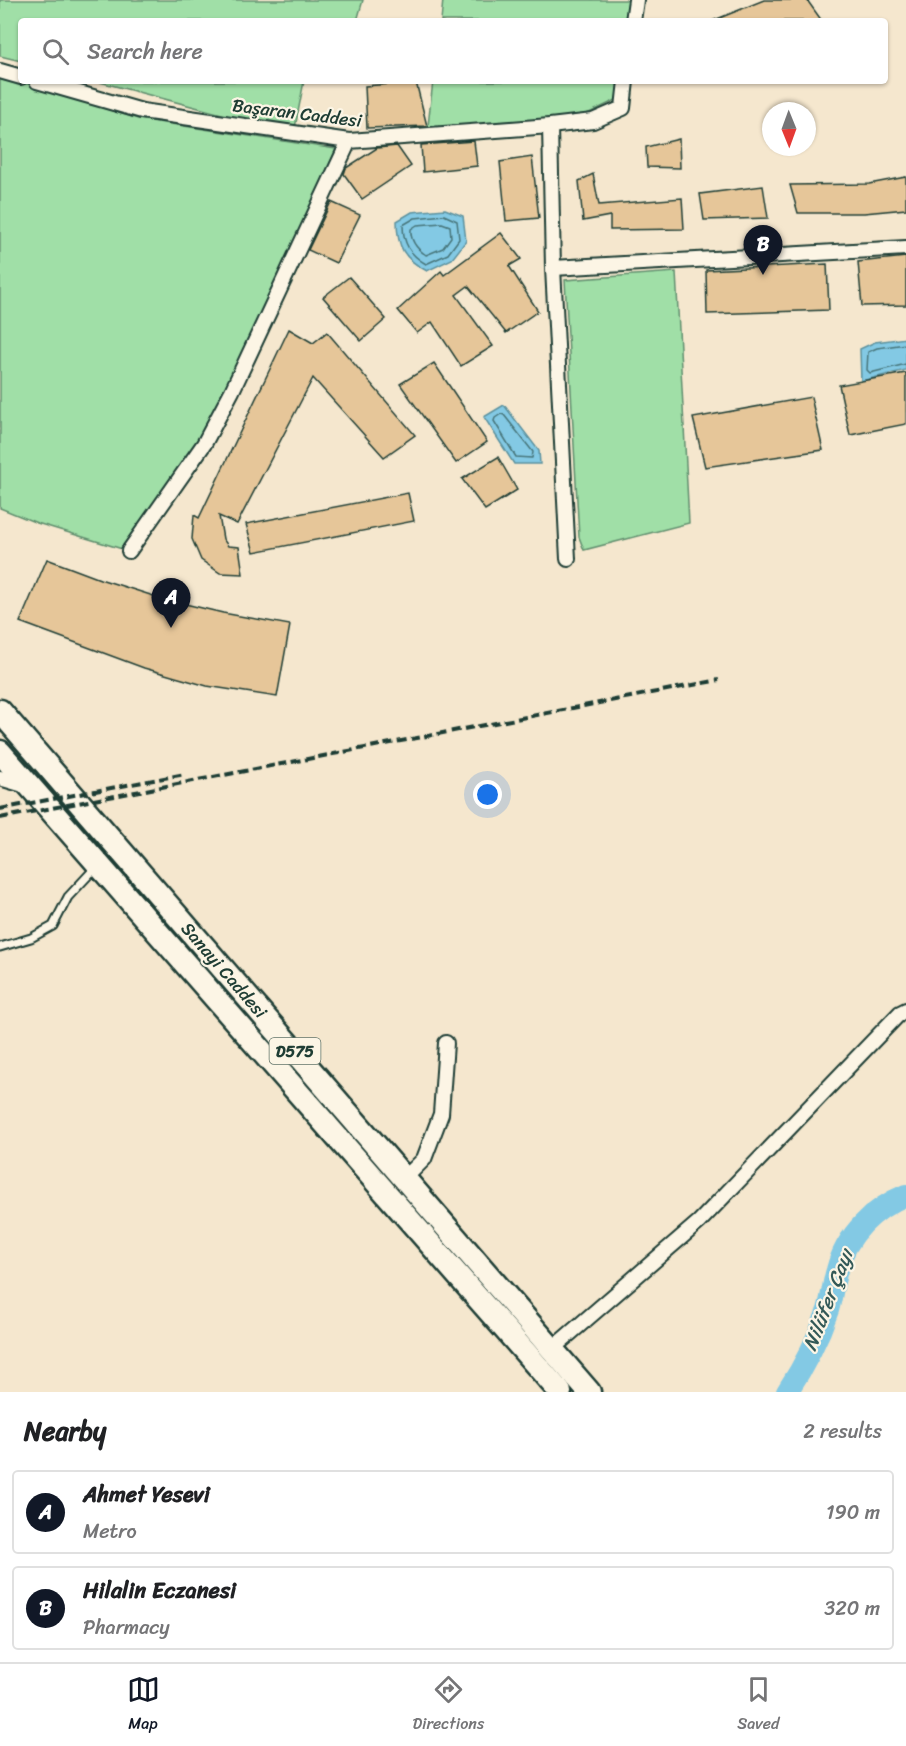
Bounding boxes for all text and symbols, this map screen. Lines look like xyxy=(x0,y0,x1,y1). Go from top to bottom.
search box xyxy=(18,18,888,84)
text: Search here xyxy=(87,32,203,71)
icon: search xyxy=(39,35,72,68)
street label: Başaran Caddesi xyxy=(230,89,365,137)
north arrow xyxy=(762,102,816,156)
pin: B xyxy=(744,226,783,275)
pin: A xyxy=(152,578,190,628)
your location xyxy=(473,780,502,809)
street label: Sanayi Caddesi xyxy=(173,914,276,1026)
road number: D575 xyxy=(270,1038,320,1064)
water label: Nilüfer Çayı xyxy=(793,1243,864,1356)
text: Nearby xyxy=(24,1408,106,1454)
text: 2 results xyxy=(803,1414,882,1449)
text: Ahmet Yesevi xyxy=(83,1475,210,1514)
text: A xyxy=(39,1495,52,1530)
text: 190 m xyxy=(826,1495,880,1530)
text: Metro xyxy=(83,1514,137,1549)
text: Hilalin Eczanesi xyxy=(83,1571,236,1610)
text: B xyxy=(39,1591,52,1626)
text: 320 m xyxy=(824,1591,880,1626)
text: Pharmacy xyxy=(83,1610,170,1645)
tab: Map xyxy=(127,1673,160,1738)
tab: Directions xyxy=(413,1673,484,1738)
tab: Saved xyxy=(737,1673,779,1738)

